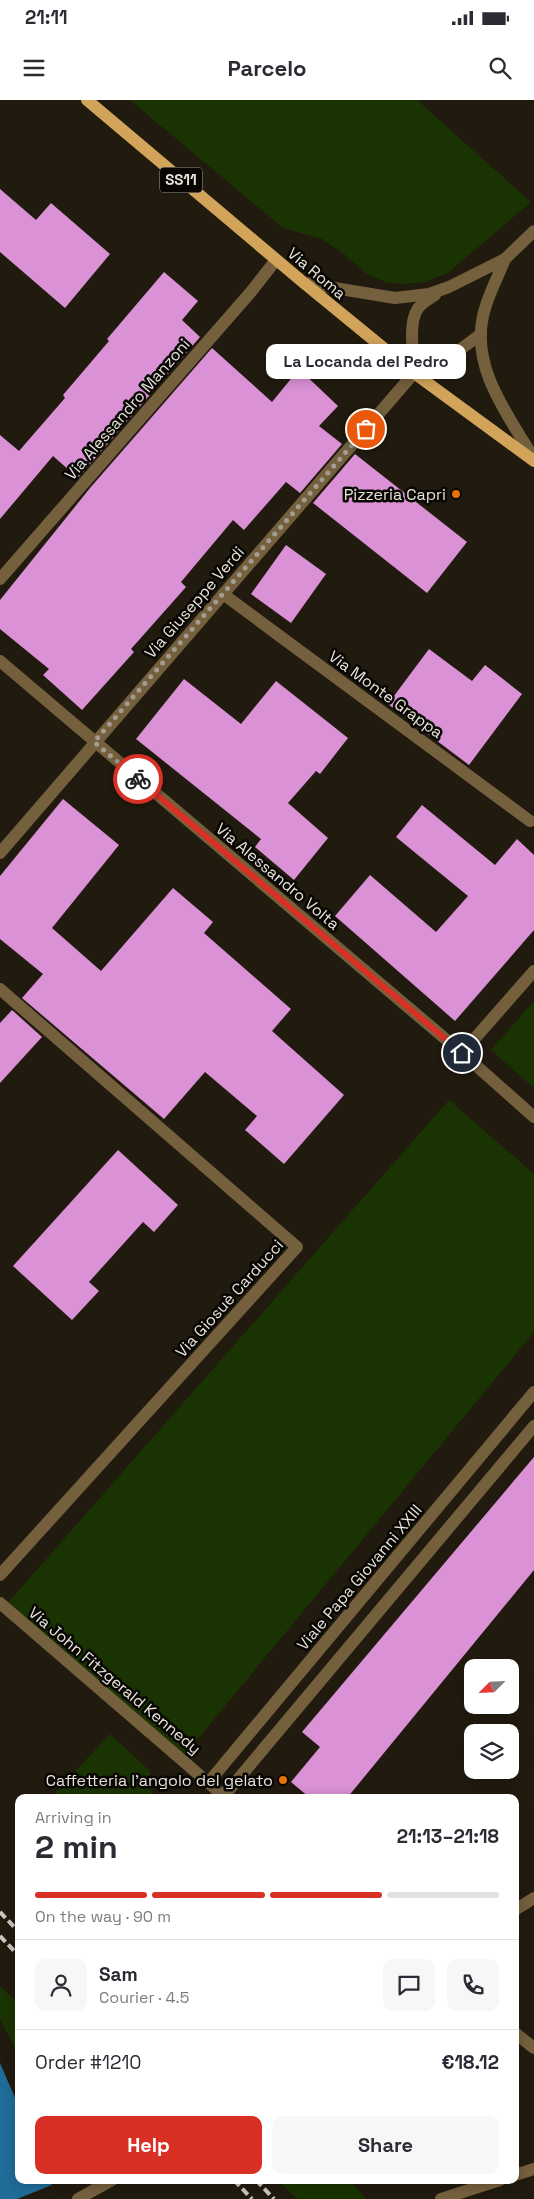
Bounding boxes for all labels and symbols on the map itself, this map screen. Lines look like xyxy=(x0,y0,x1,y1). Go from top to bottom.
road number: SS11 xyxy=(160,168,202,192)
street label: Via Roma xyxy=(283,243,350,304)
street label: Via Alessandro Manzoni xyxy=(60,334,195,484)
callout: La Locanda del Pedro xyxy=(266,344,466,379)
pin xyxy=(345,408,387,450)
place label: Pizzeria Capri xyxy=(344,484,446,505)
marker: Pizzeria Capri xyxy=(450,488,462,500)
street label: Via Giuseppe Verdi xyxy=(140,542,249,663)
street label: Via Monte Grappa xyxy=(324,646,447,743)
courier xyxy=(113,754,163,804)
street label: Via Alessandro Volta xyxy=(211,818,344,934)
pin xyxy=(441,1032,483,1074)
street label: Via Giosuè Carducci xyxy=(171,1235,288,1362)
street label: Viale Papa Giovanni XXIII xyxy=(292,1500,427,1655)
street label: Via John Fitzgerald Kennedy xyxy=(24,1602,205,1759)
north arrow xyxy=(464,1659,519,1714)
place label: Caffetteria l'angolo del gelato xyxy=(46,1770,273,1791)
marker: Caffetteria l'angolo del gelato xyxy=(277,1774,289,1786)

